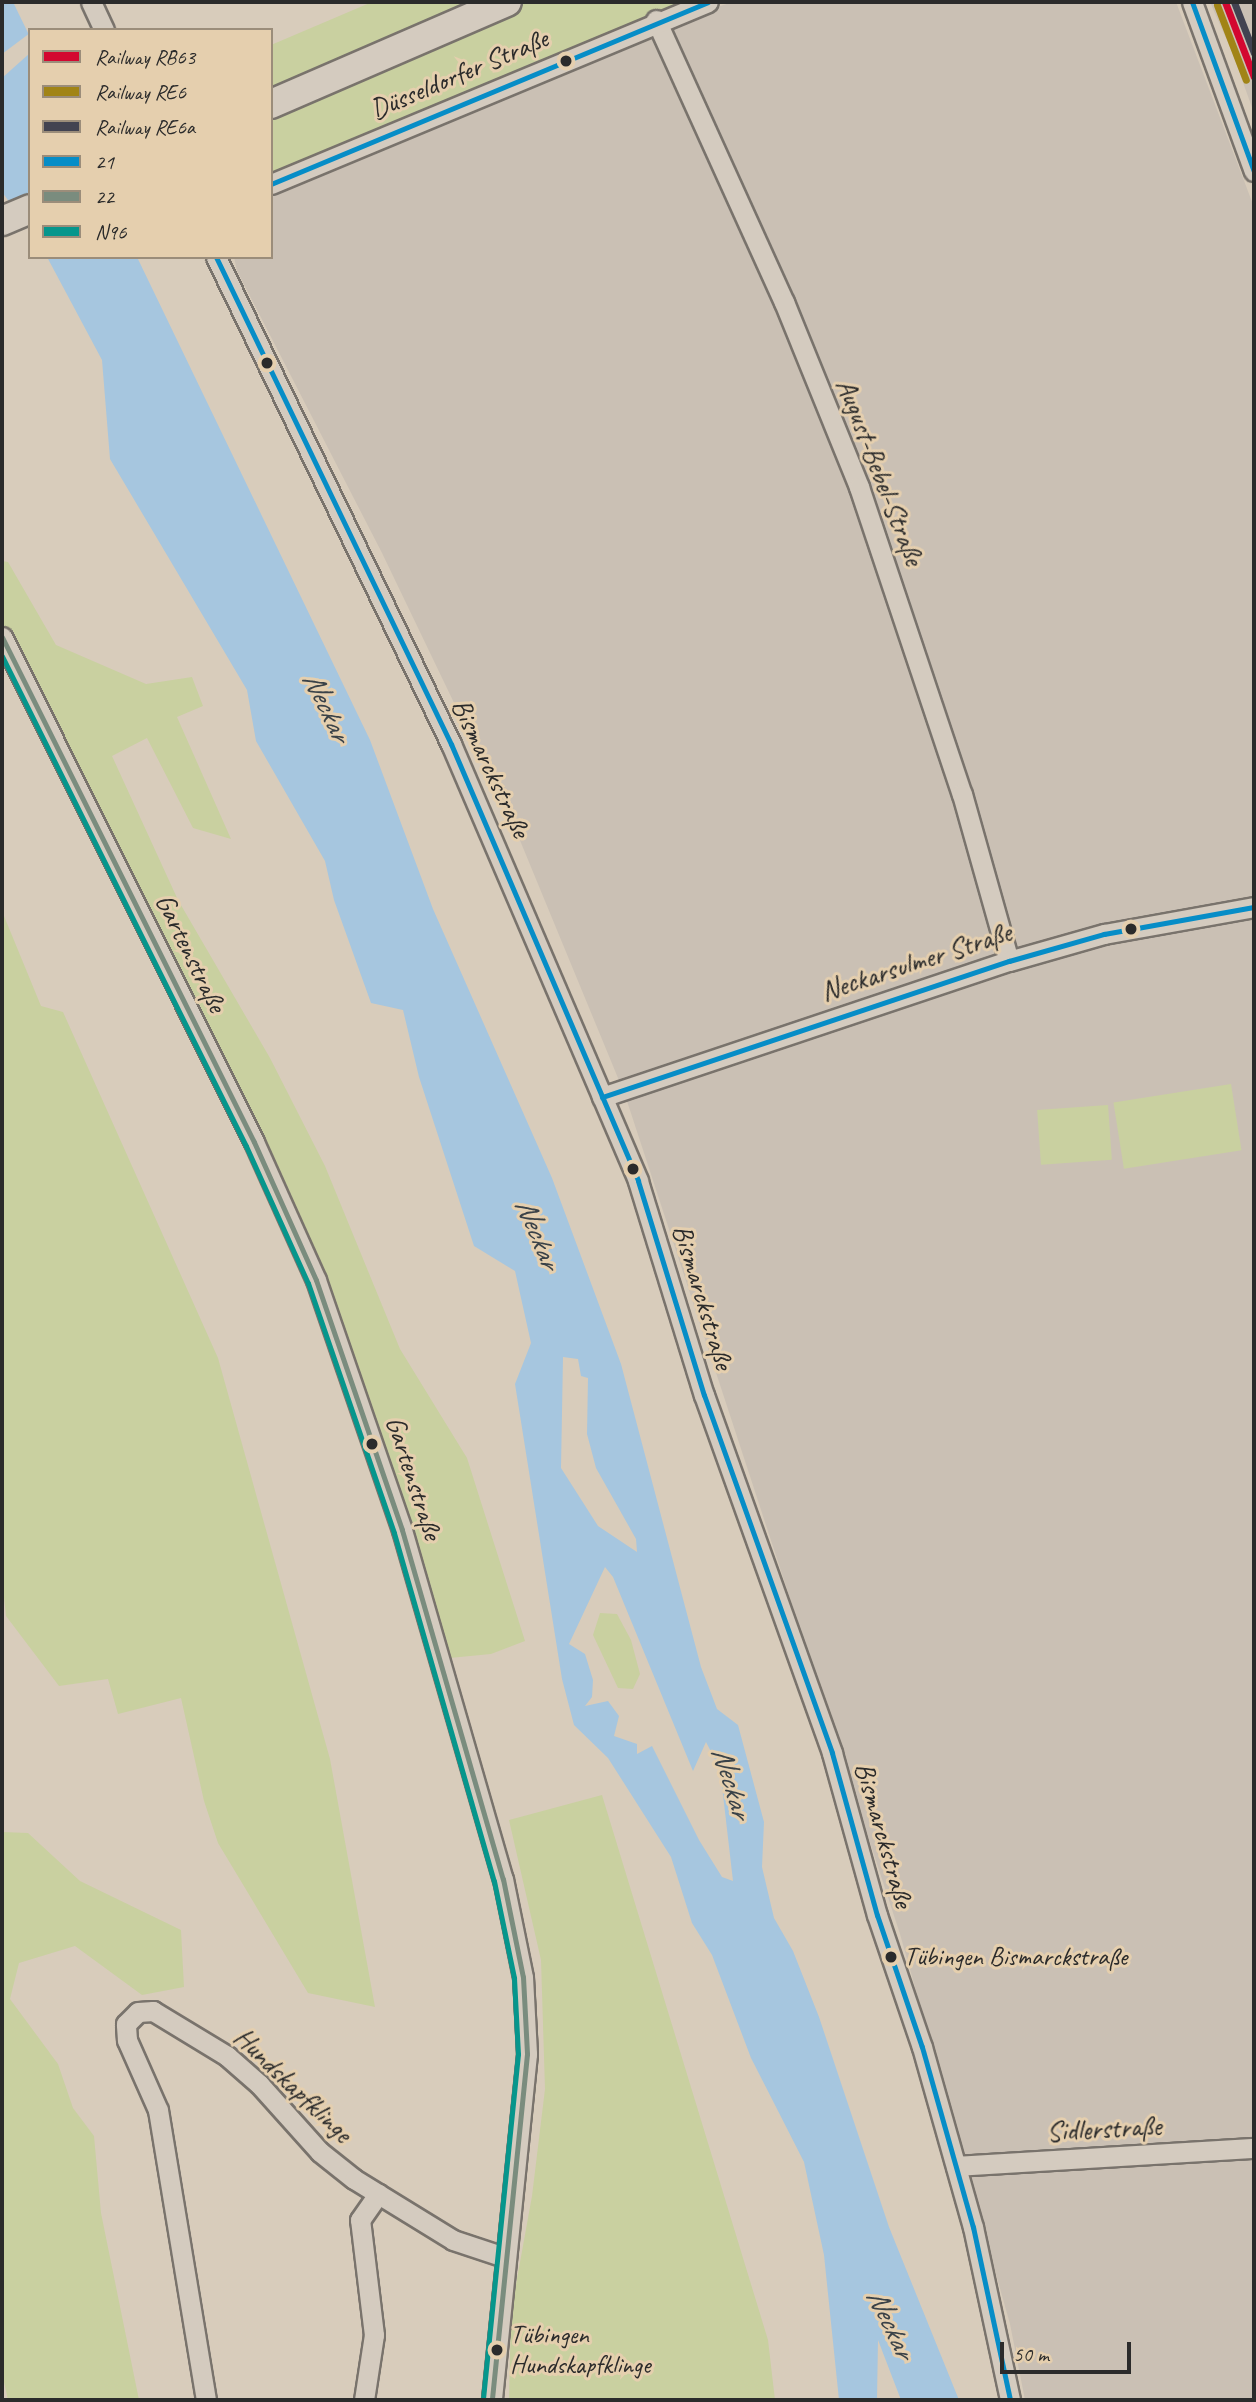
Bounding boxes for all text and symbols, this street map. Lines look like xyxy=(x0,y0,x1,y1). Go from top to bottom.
street label: Düsseldorfer Straße xyxy=(365,21,553,127)
legend xyxy=(28,28,273,259)
text: Railway RB63 xyxy=(95,44,195,70)
unlabelled marker xyxy=(559,54,573,68)
text: Railway RE6 xyxy=(95,79,186,105)
text: Railway RE6a xyxy=(95,114,195,140)
text: 21 xyxy=(95,149,114,175)
text: 22 xyxy=(95,184,114,210)
text: N96 xyxy=(95,219,126,245)
unlabelled marker xyxy=(260,356,274,370)
street label: August-Bebel-Straße xyxy=(829,374,931,570)
water label: Neckar xyxy=(295,666,359,746)
street label: Bismarckstraße xyxy=(444,693,538,843)
street label: Gartenstraße xyxy=(148,888,234,1018)
street label: Neckarsulmer Straße xyxy=(816,915,1016,1009)
unlabelled marker xyxy=(1124,922,1138,936)
unlabelled marker xyxy=(626,1162,640,1176)
water label: Neckar xyxy=(508,1193,568,1273)
street label: Bismarckstraße xyxy=(665,1221,741,1373)
street label: Gartenstraße xyxy=(378,1412,450,1544)
unlabelled marker xyxy=(365,1437,379,1451)
water label: Neckar xyxy=(704,1742,760,1822)
street label: Bismarckstraße xyxy=(847,1758,921,1912)
place label: Tübingen Bismarckstraße xyxy=(904,1941,1128,1973)
marker: Tübingen Bismarckstraße xyxy=(884,1950,898,1964)
street label: Hundskapfklinge xyxy=(227,2020,359,2150)
street label: Sidlerstraße xyxy=(1046,2109,1162,2149)
water label: Neckar xyxy=(859,2283,923,2363)
place label: Tübingen Hundskapfklinge xyxy=(510,2319,650,2380)
scale bar xyxy=(1004,2328,1135,2372)
text: 50 m xyxy=(1013,2341,1049,2367)
marker: Tübingen Hundskapfklinge xyxy=(490,2343,504,2357)

